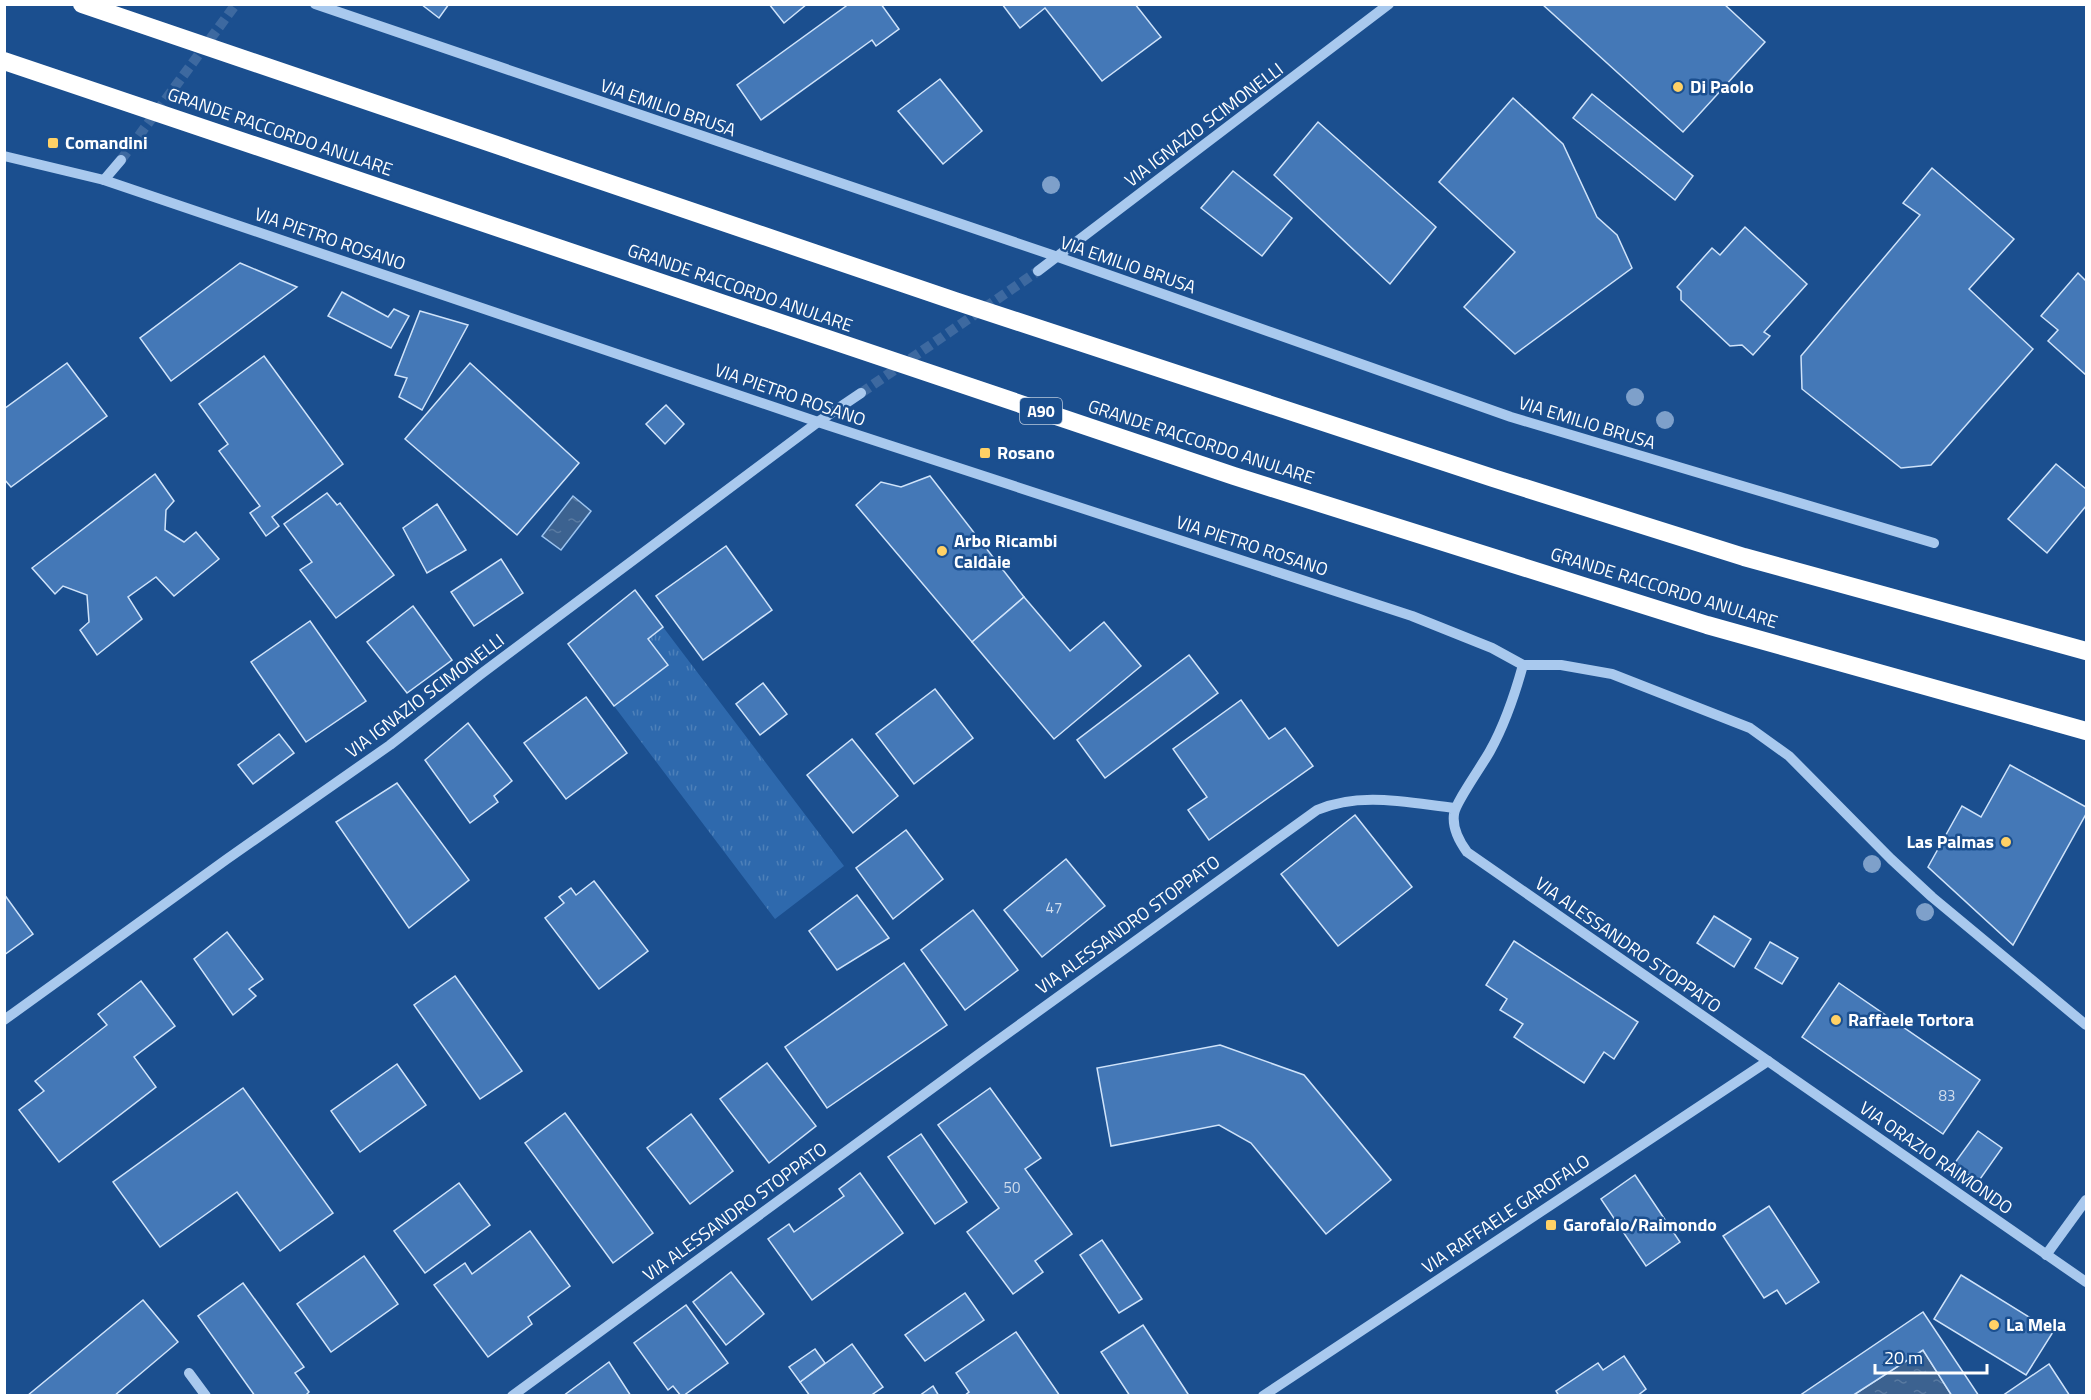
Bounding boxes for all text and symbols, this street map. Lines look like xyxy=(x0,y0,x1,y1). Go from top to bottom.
street label: VIA IGNAZIO SCIMONELLI xyxy=(1119,56,1289,193)
street label: VIA EMILIO BRUSA xyxy=(597,72,740,144)
place label: Di Paolo xyxy=(1690,73,1754,100)
street label: GRANDE RACCORDO ANULARE xyxy=(164,80,396,183)
marker: Di Paolo xyxy=(1671,80,1685,94)
place label: Comandini xyxy=(65,129,148,156)
marker: Comandini xyxy=(46,136,60,150)
street label: VIA PIETRO ROSANO xyxy=(251,200,409,277)
street label: VIA EMILIO BRUSA xyxy=(1057,229,1200,301)
street label: GRANDE RACCORDO ANULARE xyxy=(624,236,856,339)
street label: VIA PIETRO ROSANO xyxy=(711,356,869,433)
street label: VIA EMILIO BRUSA xyxy=(1515,389,1659,456)
street label: GRANDE RACCORDO ANULARE xyxy=(1085,392,1318,491)
road number: A90 xyxy=(1020,398,1062,424)
place label: Rosano xyxy=(997,439,1055,466)
marker: Rosano xyxy=(978,446,992,460)
street label: VIA PIETRO ROSANO xyxy=(1173,508,1332,583)
place label: Arbo Ricambi Caldaie xyxy=(954,527,1057,575)
street label: GRANDE RACCORDO ANULARE xyxy=(1547,540,1781,635)
marker: Arbo Ricambi Caldaie xyxy=(935,544,949,558)
street label: VIA IGNAZIO SCIMONELLI xyxy=(340,627,510,764)
place label: Las Palmas xyxy=(1906,828,1994,855)
marker: Las Palmas xyxy=(1999,835,2013,849)
street label: VIA ALESSANDRO STOPPATO xyxy=(1030,848,1225,1001)
street label: VIA ALESSANDRO STOPPATO xyxy=(1530,870,1727,1019)
house number: 47 xyxy=(1046,896,1062,919)
place label: Raffaele Tortora xyxy=(1848,1006,1974,1033)
marker: Raffaele Tortora xyxy=(1829,1013,1843,1027)
house number: 83 xyxy=(1939,1084,1955,1107)
street label: VIA ORAZIO RAIMONDO xyxy=(1854,1094,2019,1221)
street label: VIA ALESSANDRO STOPPATO xyxy=(637,1135,832,1288)
street label: VIA RAFFAELE GAROFALO xyxy=(1416,1147,1595,1280)
house number: 50 xyxy=(1004,1176,1020,1199)
place label: Garofalo/Raimondo xyxy=(1563,1211,1717,1238)
marker: Garofalo/Raimondo xyxy=(1544,1218,1558,1232)
place label: La Mela xyxy=(2006,1311,2066,1338)
marker: La Mela xyxy=(1987,1318,2001,1332)
scale bar xyxy=(1875,1337,1988,1375)
text: 20 m xyxy=(1884,1344,1923,1371)

